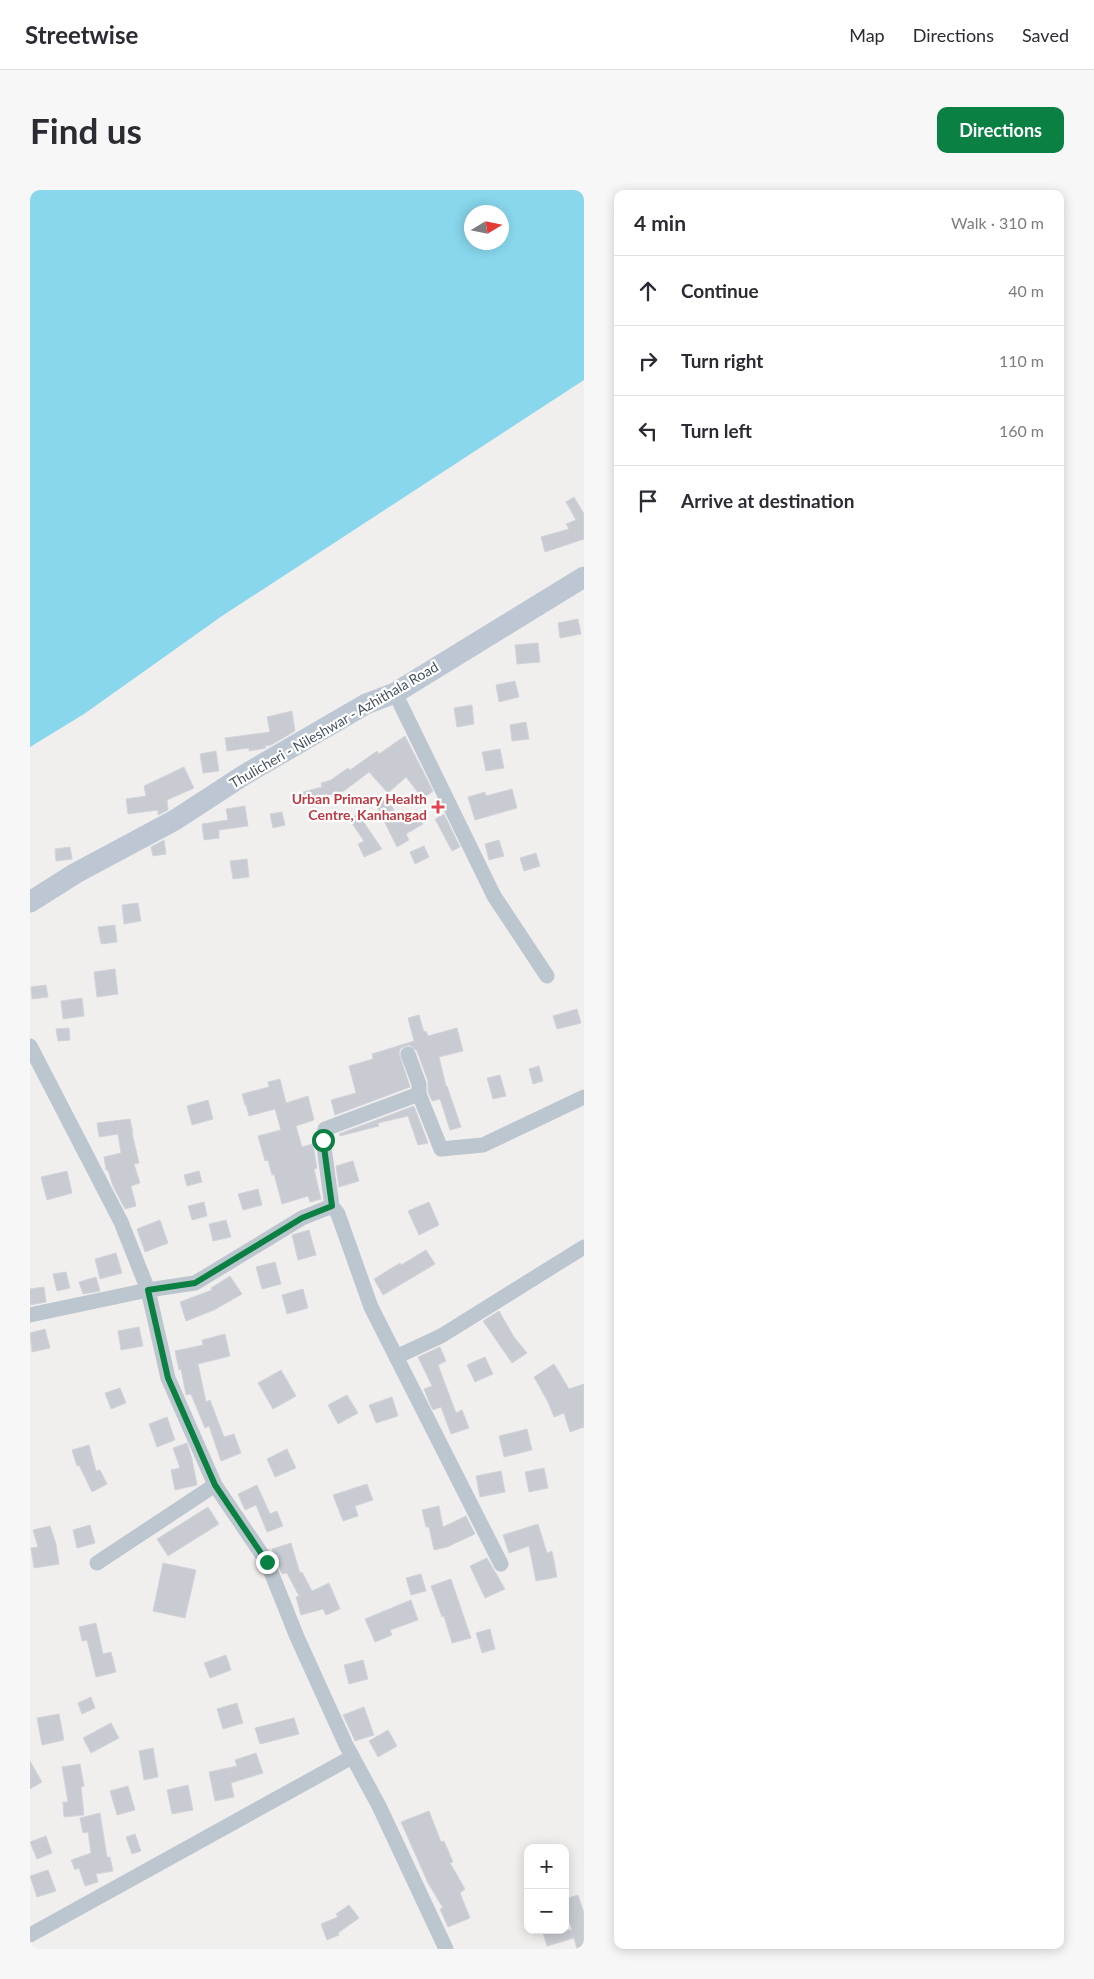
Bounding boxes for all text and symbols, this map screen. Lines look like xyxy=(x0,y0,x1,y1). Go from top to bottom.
text: Streetwise xyxy=(25,20,138,49)
text: Map xyxy=(849,24,885,46)
text: Directions xyxy=(913,24,994,46)
text: Saved xyxy=(1022,24,1069,46)
button: Directions xyxy=(937,107,1064,153)
text: Find us xyxy=(30,109,142,151)
north arrow xyxy=(464,205,509,250)
text: 4 min xyxy=(634,210,686,235)
text: Walk · 310 m xyxy=(951,213,1044,232)
icon: ahead xyxy=(634,277,662,305)
text: Continue xyxy=(681,279,759,302)
text: 40 m xyxy=(1008,281,1044,300)
icon: right xyxy=(634,347,662,375)
text: Turn right xyxy=(681,349,763,372)
text: 110 m xyxy=(999,351,1044,370)
icon: left xyxy=(634,417,662,445)
text: Turn left xyxy=(681,419,752,442)
text: 160 m xyxy=(999,421,1044,440)
icon: arrive xyxy=(634,487,662,515)
text: Arrive at destination xyxy=(681,489,854,512)
street label: Thulicheri - Nileshwar - Azhithala Road xyxy=(227,658,441,791)
place label: Urban Primary Health Centre, Kanhangad xyxy=(292,790,427,823)
marker: Urban Primary Health Centre, Kanhangad xyxy=(431,800,445,814)
route start xyxy=(312,1129,335,1152)
route end xyxy=(256,1551,279,1574)
map controls xyxy=(524,1844,569,1934)
button: + xyxy=(524,1844,569,1889)
button: − xyxy=(524,1889,569,1934)

